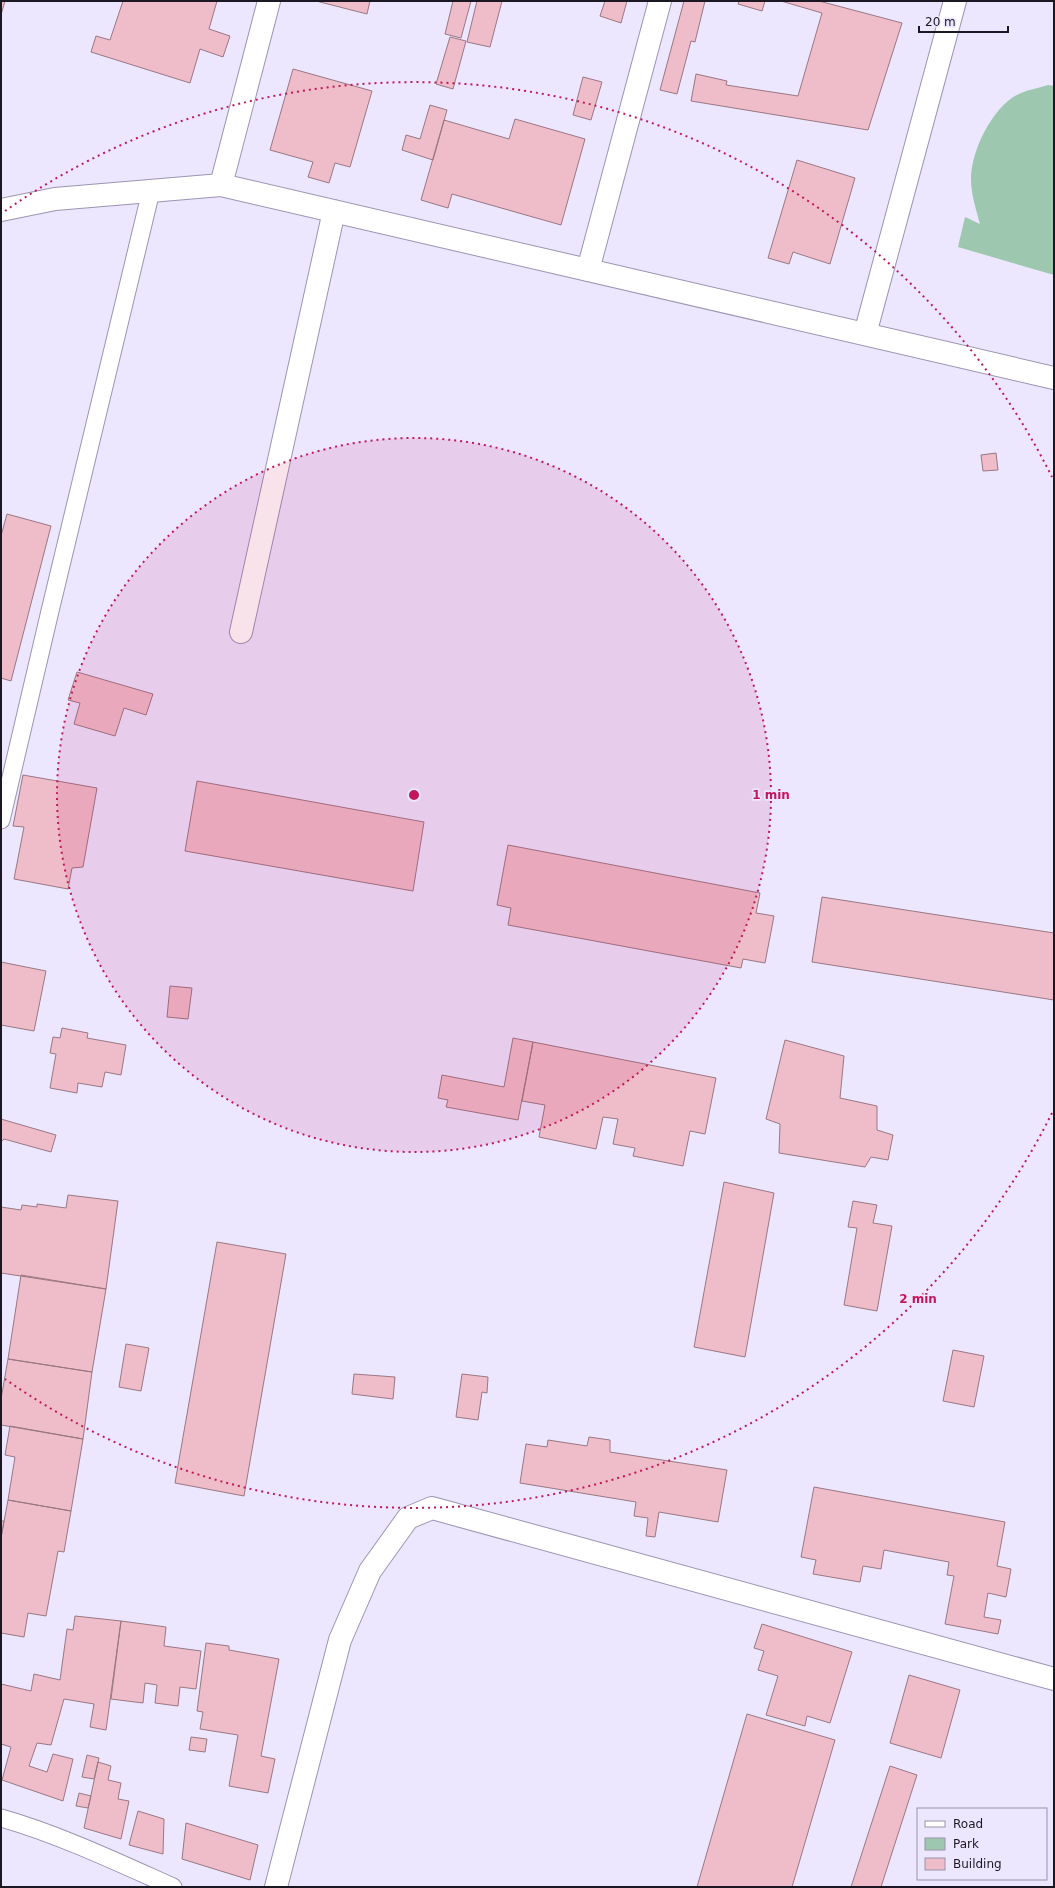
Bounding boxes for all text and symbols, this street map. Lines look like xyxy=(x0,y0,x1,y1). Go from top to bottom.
scale bar xyxy=(919,8,1008,34)
text: 20 m xyxy=(925,15,956,29)
centre of rings xyxy=(407,788,421,802)
text: 1 min xyxy=(752,788,790,802)
text: 2 min xyxy=(899,1292,937,1306)
legend xyxy=(917,1808,1047,1880)
text: Road xyxy=(953,1817,983,1831)
text: Park xyxy=(953,1837,979,1851)
text: Building xyxy=(953,1857,1002,1871)

